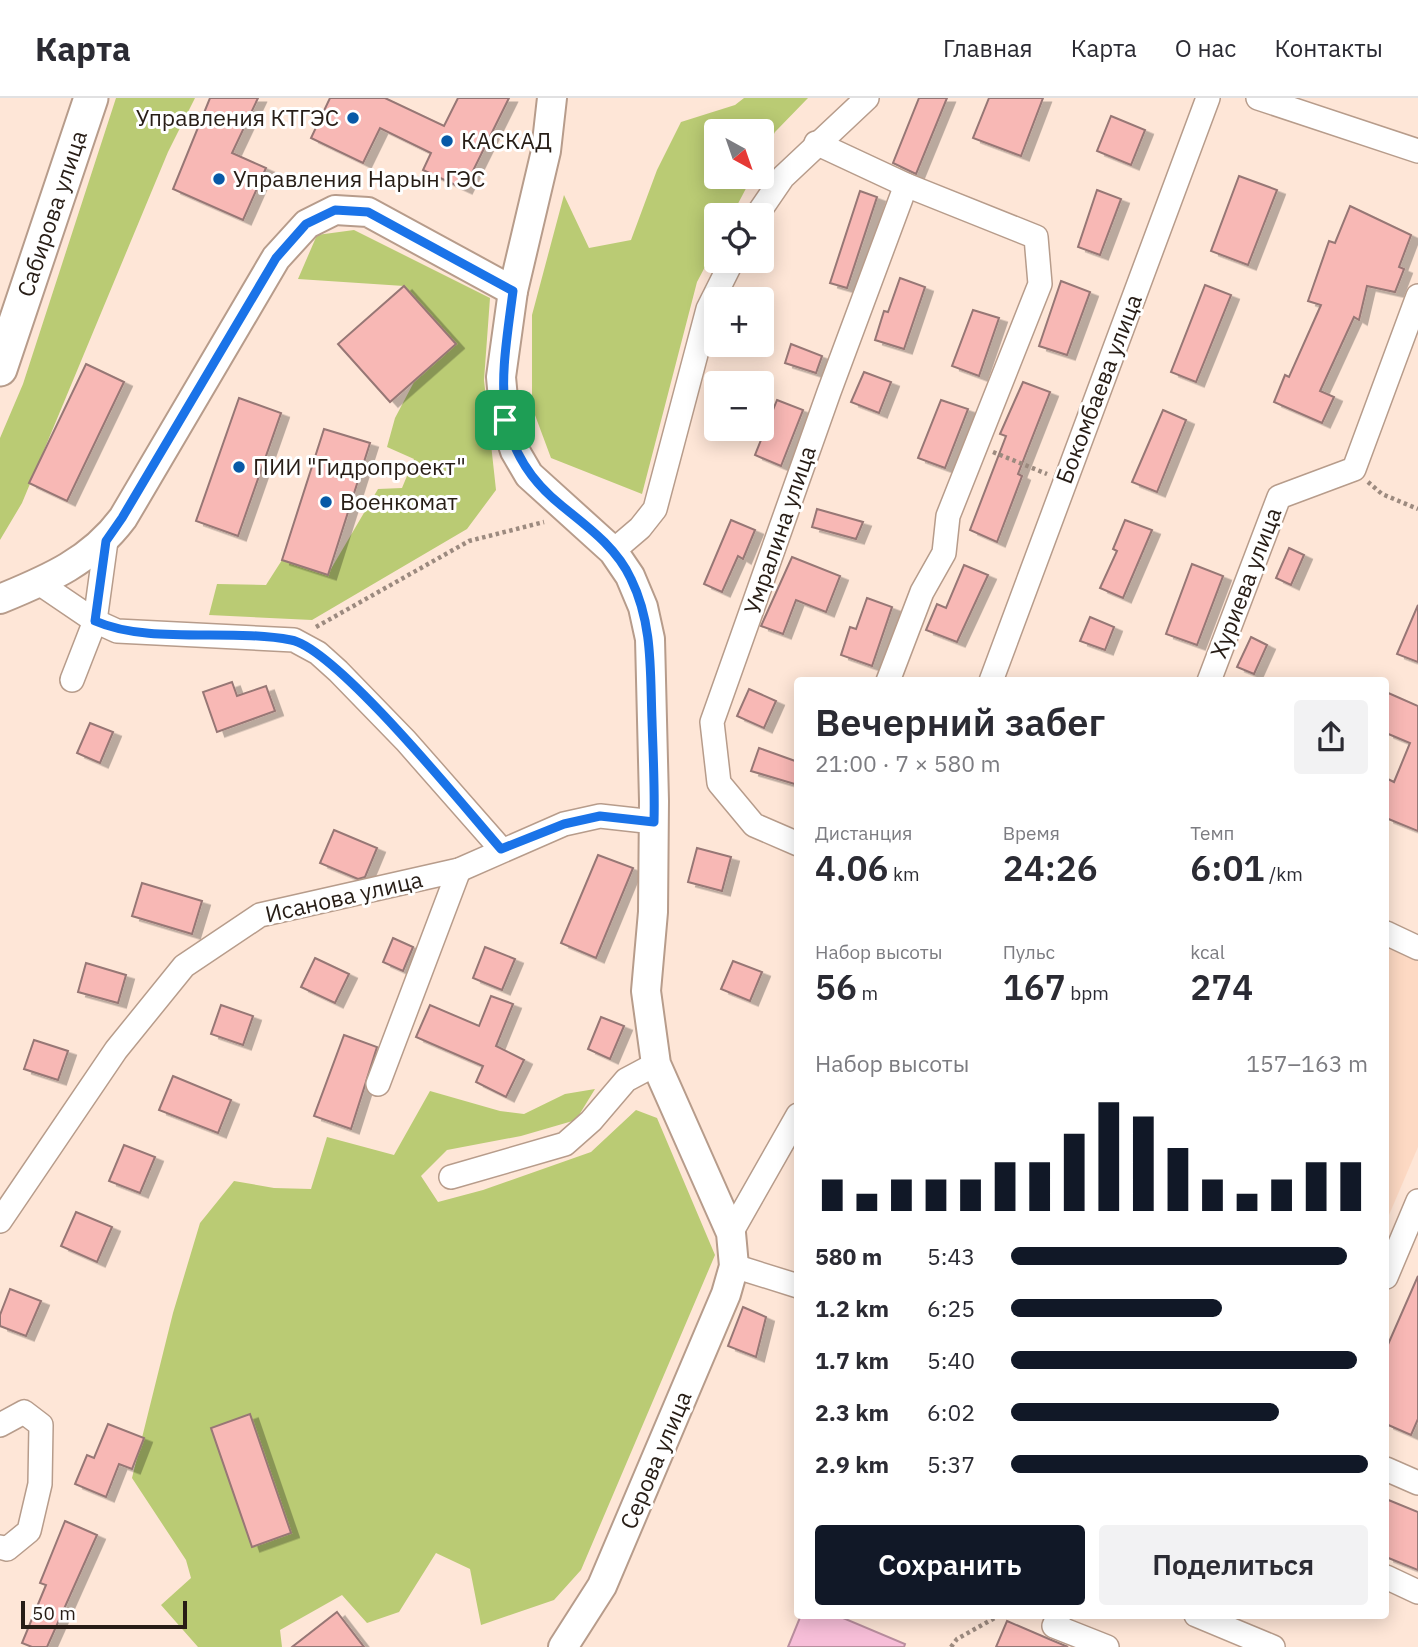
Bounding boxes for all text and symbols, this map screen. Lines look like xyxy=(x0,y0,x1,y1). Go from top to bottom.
text: Карта xyxy=(35,27,131,70)
text: Главная xyxy=(943,32,1033,64)
text: Карта xyxy=(1071,32,1137,64)
text: О нас xyxy=(1175,32,1236,64)
text: Контакты xyxy=(1274,32,1383,64)
place label: Управления КТГЭС xyxy=(136,102,339,132)
marker: Управления КТГЭС xyxy=(345,110,361,126)
north arrow xyxy=(704,119,774,189)
map controls xyxy=(704,119,774,441)
place label: КАСКАД xyxy=(461,125,552,155)
street label: Сабирова улица xyxy=(9,126,93,300)
marker: КАСКАД xyxy=(439,133,455,149)
place label: Управления Нарын ГЭС xyxy=(233,163,485,193)
marker: Управления Нарын ГЭС xyxy=(211,171,227,187)
button: locate xyxy=(704,203,774,273)
button: + xyxy=(704,287,774,357)
street label: Бокомбаева улица xyxy=(1048,290,1148,488)
button: − xyxy=(704,371,774,441)
pin xyxy=(475,390,535,450)
icon: arrive xyxy=(486,401,524,439)
street label: Умралина улица xyxy=(736,442,822,618)
place label: ПИИ "Гидропроект" xyxy=(253,451,466,481)
marker: ПИИ "Гидропроект" xyxy=(231,459,247,475)
place label: Военкомат xyxy=(340,486,458,516)
marker: Военкомат xyxy=(318,494,334,510)
street label: Хуриева улица xyxy=(1203,503,1288,662)
text: Вечерний забег xyxy=(815,697,1105,746)
button: share xyxy=(1294,700,1368,774)
text: 21:00 · 7 × 580 m xyxy=(815,748,1001,778)
text: Дистанция xyxy=(815,821,912,845)
text: Время xyxy=(1003,821,1060,845)
text: Темп xyxy=(1190,821,1235,845)
text: 4.06 xyxy=(815,845,888,891)
text: 24:26 xyxy=(1003,845,1098,891)
text: 6:01 xyxy=(1190,845,1265,891)
text: km xyxy=(888,862,920,886)
text: /km xyxy=(1265,862,1303,886)
street label: Исанова улица xyxy=(262,863,425,929)
text: Набор высоты xyxy=(815,940,942,964)
text: Пульс xyxy=(1003,940,1055,964)
text: kcal xyxy=(1190,940,1225,964)
text: 56 xyxy=(815,964,857,1010)
text: 167 xyxy=(1003,964,1066,1010)
text: 274 xyxy=(1190,964,1253,1010)
text: m xyxy=(857,981,878,1005)
text: bpm xyxy=(1066,981,1109,1005)
text: Набор высоты xyxy=(815,1048,969,1078)
text: 157–163 m xyxy=(1246,1048,1368,1078)
text: 580 m xyxy=(815,1241,882,1271)
text: 5:43 xyxy=(927,1241,975,1271)
text: 1.2 km xyxy=(815,1293,889,1323)
text: 6:25 xyxy=(927,1293,975,1323)
text: 1.7 km xyxy=(815,1345,889,1375)
text: 5:40 xyxy=(927,1345,975,1375)
street label: Серова улица xyxy=(612,1386,698,1533)
text: 2.3 km xyxy=(815,1397,889,1427)
text: 6:02 xyxy=(927,1397,975,1427)
text: 2.9 km xyxy=(815,1449,889,1479)
text: 5:37 xyxy=(927,1449,975,1479)
button: Сохранить xyxy=(815,1525,1085,1605)
button: Поделиться xyxy=(1099,1525,1368,1605)
scale bar xyxy=(21,1598,187,1630)
text: 50 m xyxy=(32,1601,76,1625)

